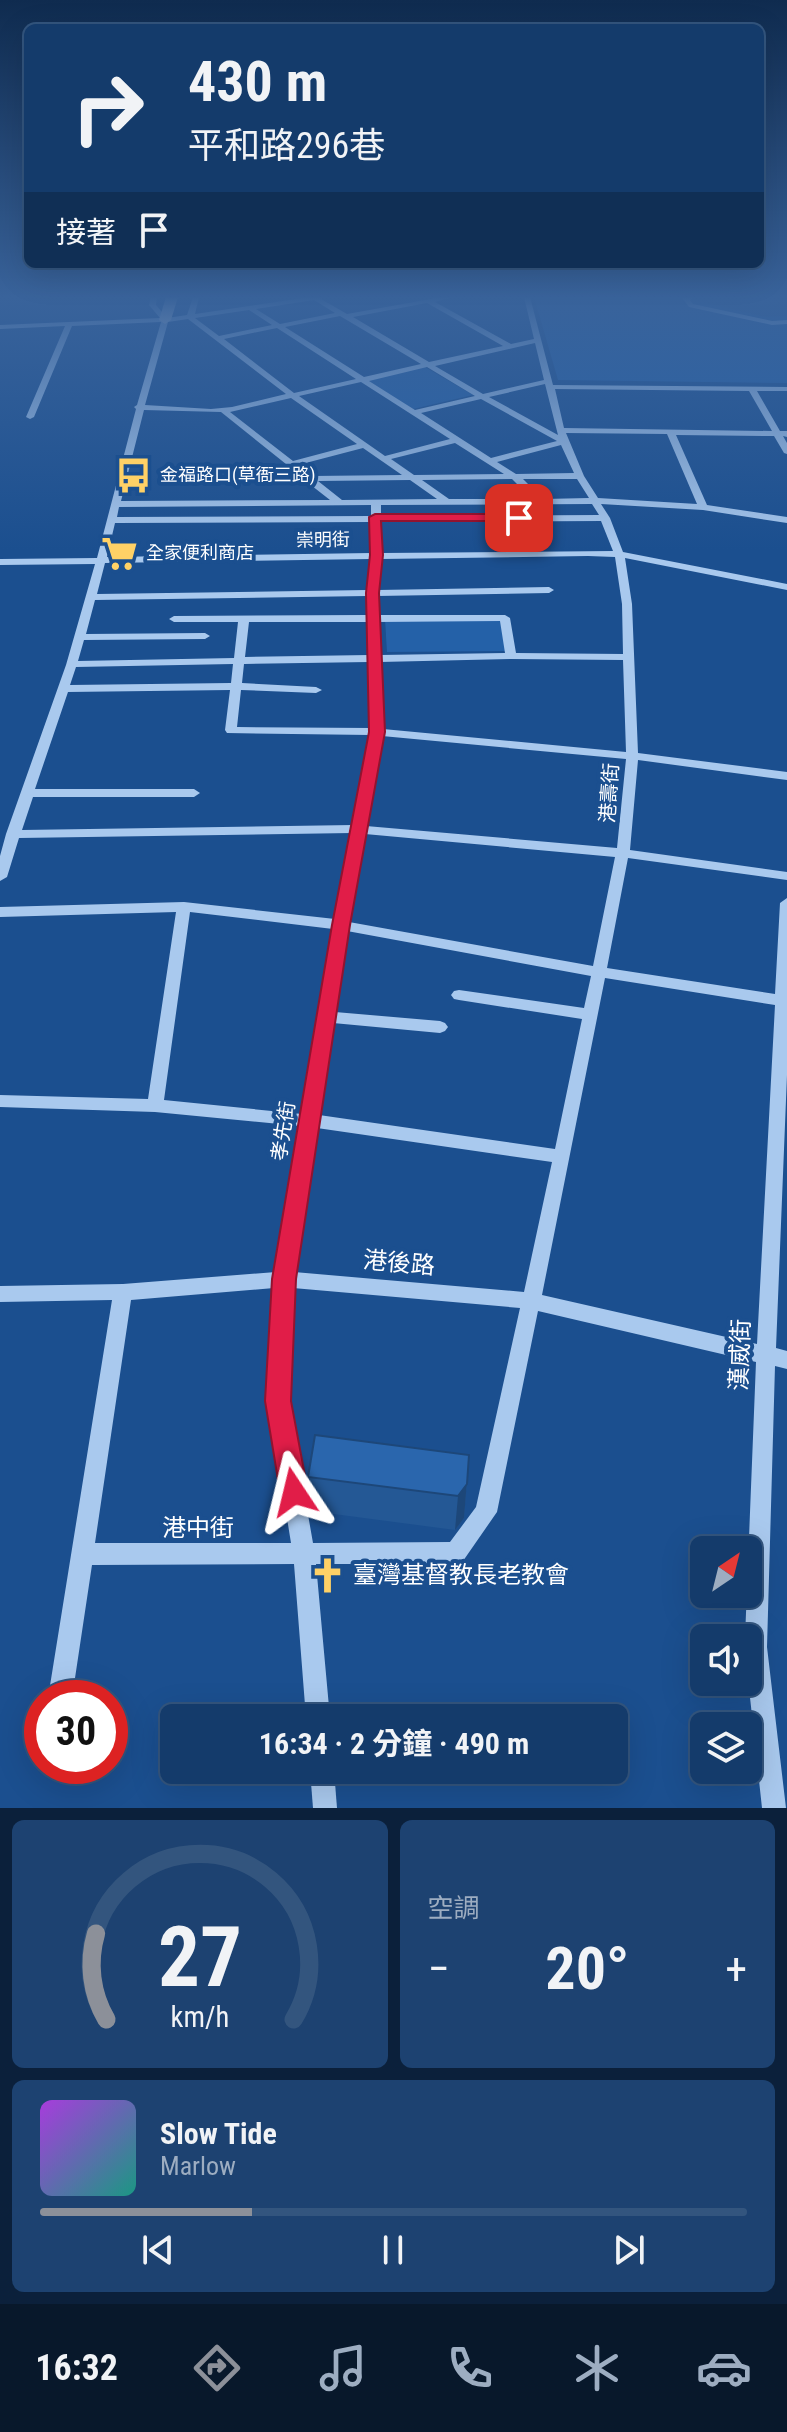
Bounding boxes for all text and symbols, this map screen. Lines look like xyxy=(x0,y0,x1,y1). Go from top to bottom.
text: 430 m xyxy=(188,49,327,115)
icon: right xyxy=(56,56,160,160)
text: 平和路296巷 xyxy=(188,125,385,167)
icon: arrive xyxy=(132,208,176,252)
text: 接著 xyxy=(56,215,116,250)
bus stop icon: 金福路口(草衙三路) xyxy=(115,456,153,494)
place label: 金福路口(草衙三路) xyxy=(160,464,315,486)
pin xyxy=(485,484,553,552)
icon: arrive xyxy=(497,496,541,540)
street label: 崇明街 xyxy=(296,529,350,550)
supermarket icon: 全家便利商店 xyxy=(101,534,139,572)
place label: 全家便利商店 xyxy=(146,542,254,563)
street label: 港壽街 xyxy=(595,762,623,824)
street label: 孝先街 xyxy=(266,1099,300,1163)
street label: 港後路 xyxy=(362,1246,436,1280)
street label: 漢威街 xyxy=(725,1319,755,1391)
position arrow xyxy=(252,1450,336,1534)
street label: 港中街 xyxy=(162,1514,234,1542)
north arrow xyxy=(690,1536,762,1608)
map controls xyxy=(690,1536,762,1784)
church icon: 臺灣基督教長老教會 xyxy=(308,1556,346,1594)
place label: 臺灣基督教長老教會 xyxy=(353,1561,569,1589)
button: sound xyxy=(690,1624,762,1696)
speed limit sign: 30 xyxy=(24,1680,128,1784)
button: layers xyxy=(690,1712,762,1784)
text: 16:34 · 2 分鐘 · 490 m xyxy=(259,1726,529,1761)
text: 空調 xyxy=(428,1893,480,1923)
text: 27 xyxy=(158,1909,242,2006)
text: 20° xyxy=(545,1933,629,2004)
text: − xyxy=(428,1943,450,1995)
text: + xyxy=(725,1943,747,1995)
text: km/h xyxy=(170,2000,229,2034)
text: Slow Tide xyxy=(160,2116,277,2151)
text: Marlow xyxy=(160,2151,236,2181)
icon: previous xyxy=(136,2228,180,2272)
icon: pause xyxy=(371,2228,415,2272)
icon: next xyxy=(607,2228,651,2272)
icon: directions xyxy=(189,2340,245,2396)
icon: music xyxy=(315,2340,371,2396)
icon: phone xyxy=(442,2340,498,2396)
icon: climate xyxy=(569,2340,625,2396)
icon: car xyxy=(696,2340,752,2396)
text: 16:32 xyxy=(35,2347,118,2389)

